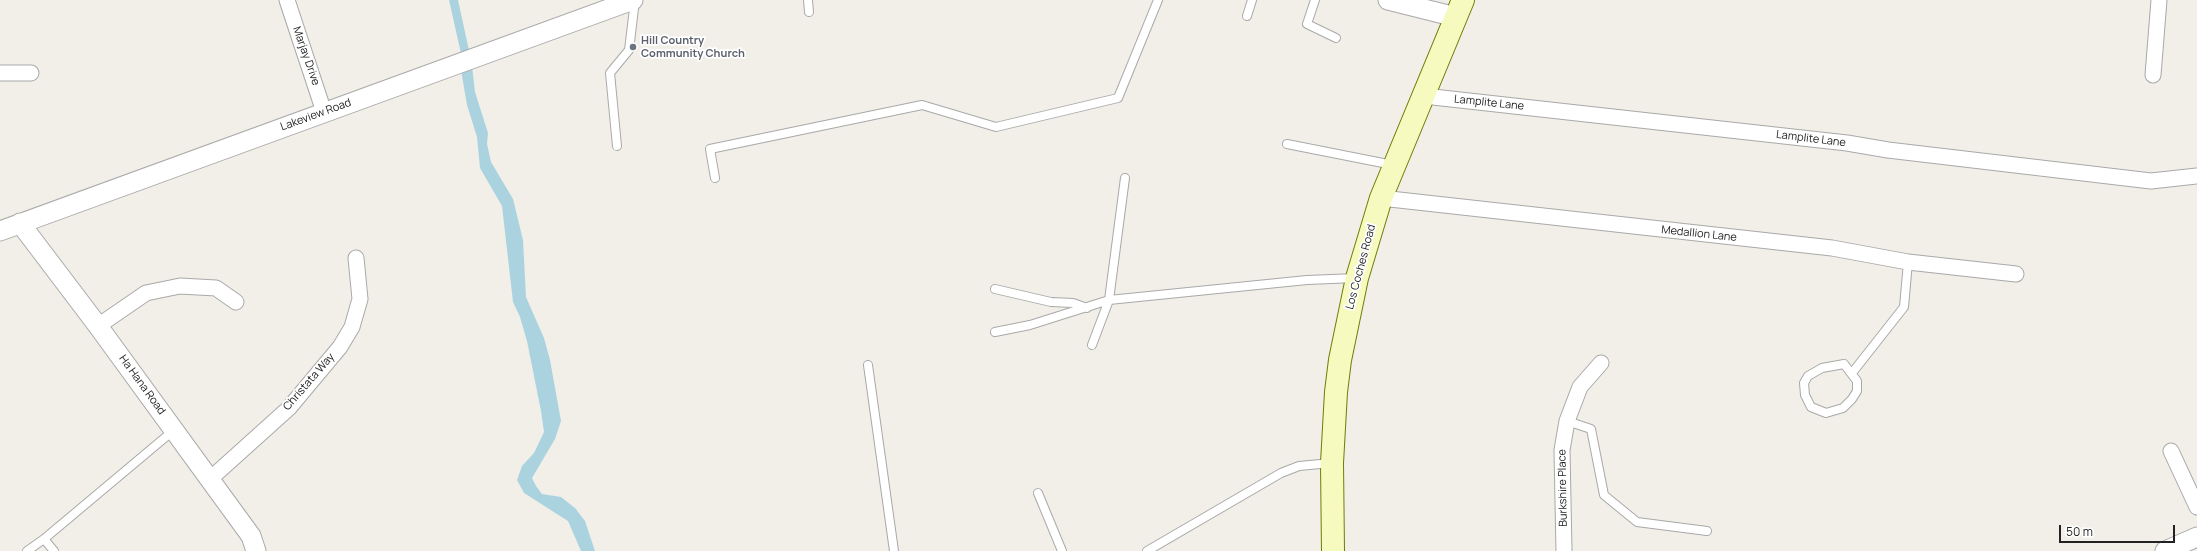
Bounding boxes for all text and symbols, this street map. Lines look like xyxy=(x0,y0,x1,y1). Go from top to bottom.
street label: Marjay Drive xyxy=(290,25,322,87)
place label: Hill Country Community Church xyxy=(641,34,745,60)
marker: Hill Country Community Church xyxy=(628,42,638,52)
street label: Lamplite Lane xyxy=(1453,93,1525,113)
street label: Lakeview Road xyxy=(279,96,353,134)
street label: Lamplite Lane xyxy=(1775,128,1847,150)
street label: Los Coches Road xyxy=(1343,223,1379,311)
street label: Medallion Lane xyxy=(1661,223,1737,245)
street label: Christata Way xyxy=(281,351,337,413)
street label: Ha Hana Road xyxy=(116,353,168,417)
street label: Burkshire Place xyxy=(1556,449,1570,527)
scale bar xyxy=(2061,517,2177,543)
text: 50 m xyxy=(2066,523,2093,540)

